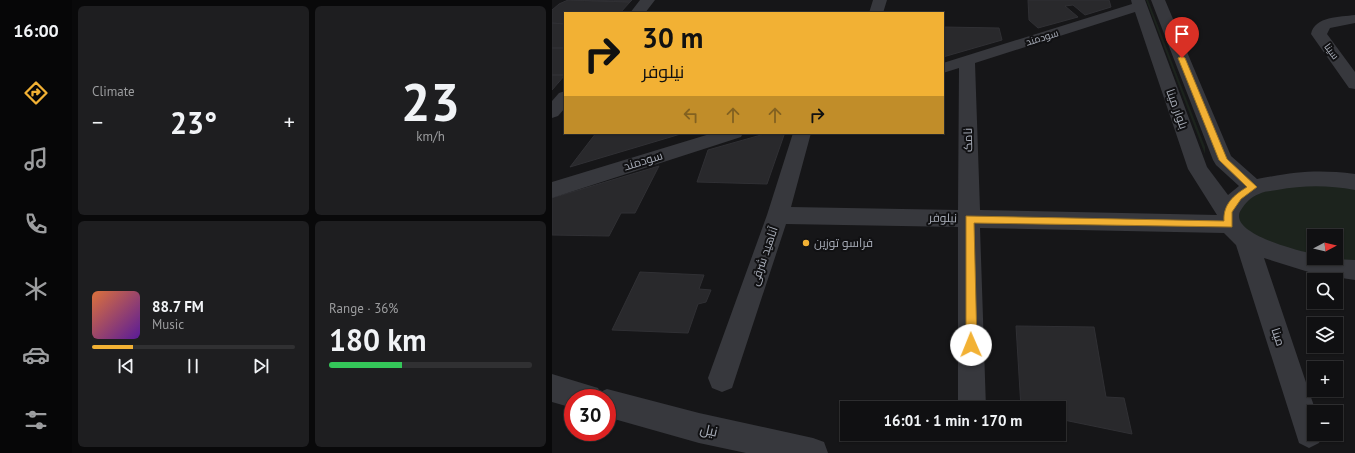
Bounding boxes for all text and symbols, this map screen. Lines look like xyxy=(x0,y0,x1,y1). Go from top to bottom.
pin xyxy=(1165,17,1199,58)
text: 16:00 xyxy=(13,19,59,42)
text: 30 m xyxy=(642,19,703,56)
icon: arrive xyxy=(1171,23,1193,45)
street label: سودمند xyxy=(1024,26,1060,49)
icon: right xyxy=(576,28,628,80)
street label: سینا xyxy=(1321,41,1342,62)
text: نیلوفر xyxy=(642,60,684,83)
text: 23 xyxy=(401,68,460,135)
icon: directions xyxy=(22,79,50,107)
text: Climate xyxy=(92,83,135,100)
street label: بلوار مینا xyxy=(1163,87,1192,131)
text: 23° xyxy=(170,103,217,142)
icon: left xyxy=(680,104,702,126)
icon: ahead xyxy=(722,104,744,126)
icon: ahead xyxy=(764,104,786,126)
icon: right xyxy=(806,104,828,126)
text: − xyxy=(92,108,103,136)
text: + xyxy=(284,108,295,136)
text: km/h xyxy=(416,128,445,145)
street label: نامک xyxy=(960,128,975,152)
icon: music xyxy=(22,145,50,173)
street label: سودمند xyxy=(621,147,664,174)
icon: phone xyxy=(22,210,50,238)
street label: نیلوفر xyxy=(928,210,957,225)
street label: آناهید شرقی xyxy=(746,224,781,287)
north arrow xyxy=(1307,229,1343,265)
map controls xyxy=(1307,229,1343,441)
place label: فراسو توزین xyxy=(814,235,873,250)
marker: فراسو توزین xyxy=(801,238,811,248)
button: search xyxy=(1307,273,1343,309)
icon: climate xyxy=(22,275,50,303)
text: 88.7 FM xyxy=(152,297,204,316)
text: Range · 36% xyxy=(329,300,398,317)
text: Music xyxy=(152,316,184,333)
button: layers xyxy=(1307,317,1343,353)
text: 180 km xyxy=(329,320,427,359)
position arrow xyxy=(950,324,992,366)
street label: مینا xyxy=(1269,326,1288,348)
icon: car xyxy=(22,341,50,369)
icon: previous xyxy=(115,355,137,377)
icon: pause xyxy=(182,355,204,377)
icon: next xyxy=(250,355,272,377)
button: + xyxy=(1307,361,1343,397)
speed limit sign: 30 xyxy=(564,389,616,441)
button: − xyxy=(1307,405,1343,441)
icon: filters xyxy=(22,406,50,434)
text: 16:01 · 1 min · 170 m xyxy=(884,411,1022,430)
street label: نیل xyxy=(698,419,720,441)

